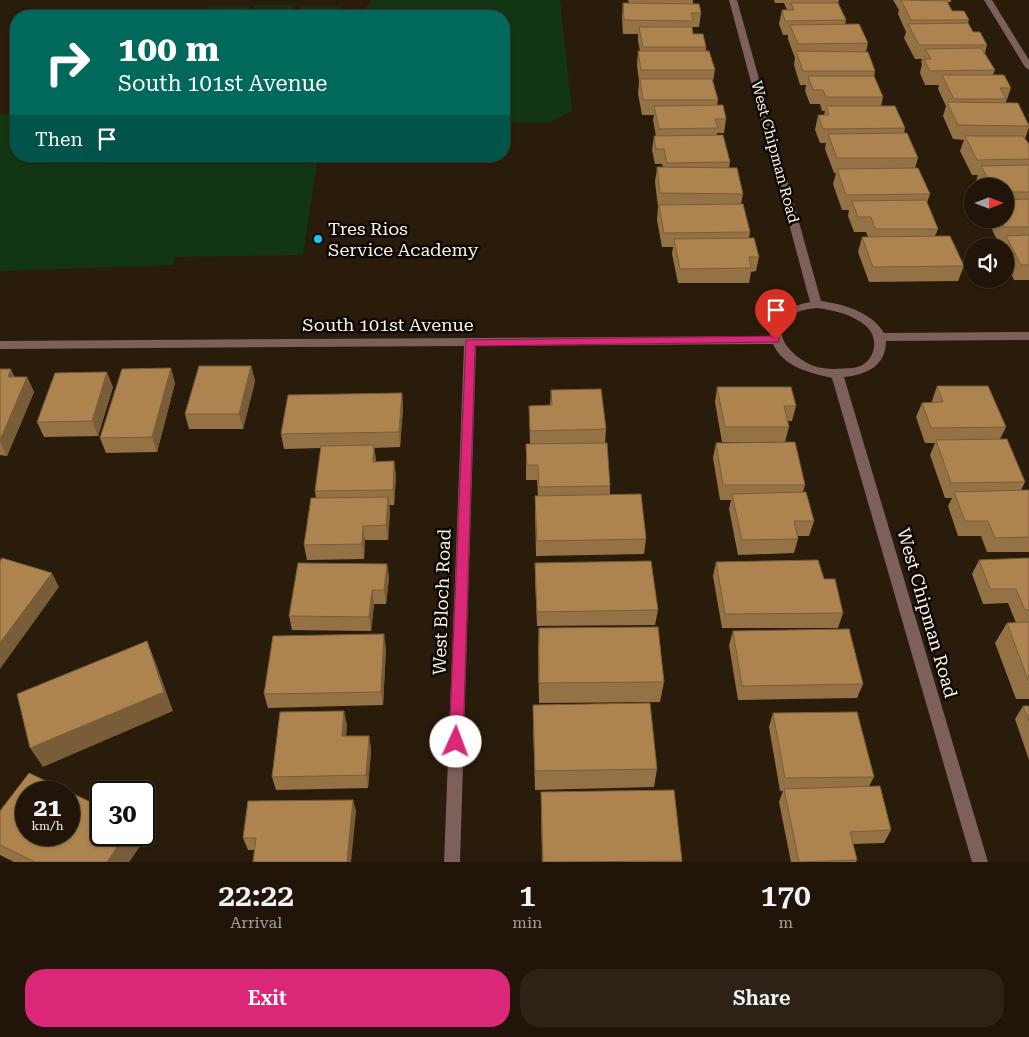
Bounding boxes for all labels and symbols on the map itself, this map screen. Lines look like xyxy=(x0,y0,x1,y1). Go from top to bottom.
street label: West Chipman Road xyxy=(747,79,803,225)
north arrow xyxy=(964,178,1014,228)
place label: Tres Rios Service Academy xyxy=(328,218,479,260)
marker: Tres Rios Service Academy xyxy=(312,233,324,245)
pin xyxy=(755,289,797,340)
street label: South 101st Avenue xyxy=(302,314,474,335)
street label: West Chipman Road xyxy=(893,525,962,701)
street label: West Bloch Road xyxy=(428,528,455,675)
position arrow xyxy=(429,715,481,767)
speed limit sign: 30 xyxy=(90,781,155,846)

